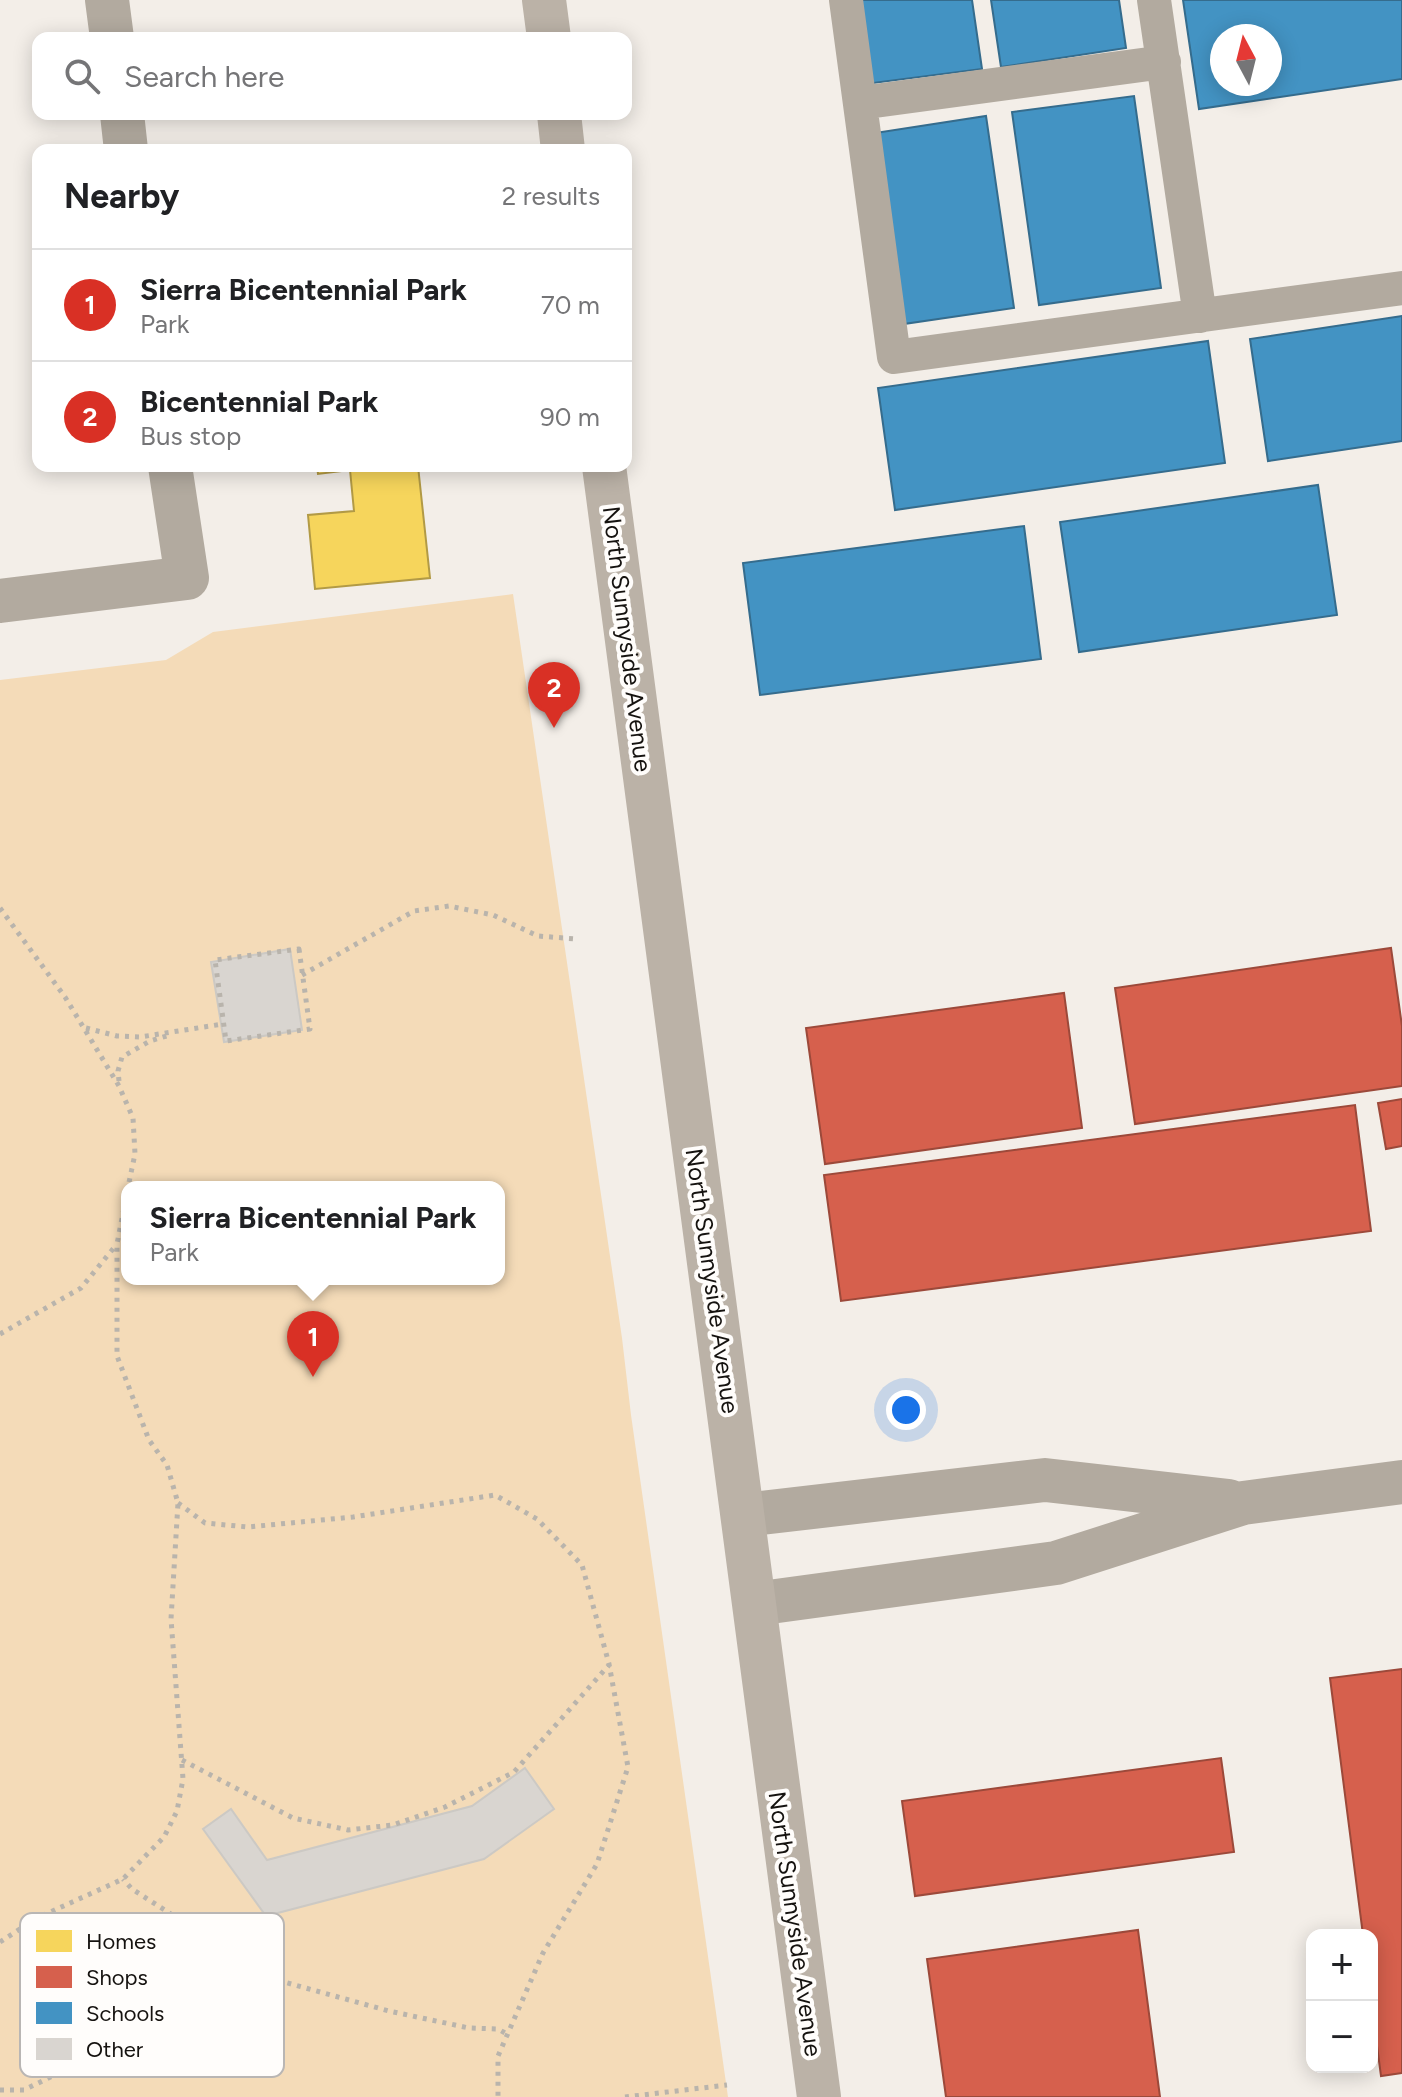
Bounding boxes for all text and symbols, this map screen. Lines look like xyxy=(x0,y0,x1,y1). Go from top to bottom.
north arrow xyxy=(1210,24,1282,96)
search box xyxy=(32,32,632,120)
icon: search xyxy=(60,54,104,98)
text: Search here xyxy=(124,58,284,95)
text: Nearby xyxy=(64,176,179,217)
text: 2 results xyxy=(502,180,600,212)
text: Sierra Bicentennial Park xyxy=(140,271,467,308)
text: 1 xyxy=(85,289,95,321)
text: 70 m xyxy=(541,289,600,321)
text: Park xyxy=(140,308,189,340)
text: Bicentennial Park xyxy=(140,383,378,420)
text: 2 xyxy=(82,401,98,433)
text: 90 m xyxy=(540,401,600,433)
text: Bus stop xyxy=(140,420,241,452)
street label: North Sunnyside Avenue xyxy=(597,504,658,773)
pin: 2 xyxy=(528,662,580,728)
street label: North Sunnyside Avenue xyxy=(680,1147,745,1415)
popup xyxy=(121,1181,505,1285)
text: Sierra Bicentennial Park xyxy=(150,1199,476,1236)
text: Park xyxy=(150,1236,199,1268)
pin: 1 xyxy=(287,1311,339,1377)
your location xyxy=(886,1390,926,1430)
street label: North Sunnyside Avenue xyxy=(763,1790,828,2058)
legend xyxy=(20,1913,284,2077)
text: Homes xyxy=(86,1928,156,1955)
map controls xyxy=(1306,1929,1378,2073)
button: + xyxy=(1306,1929,1378,2001)
text: Shops xyxy=(86,1964,148,1991)
text: Schools xyxy=(86,2000,164,2027)
button: − xyxy=(1306,2001,1378,2073)
text: Other xyxy=(86,2036,144,2063)

